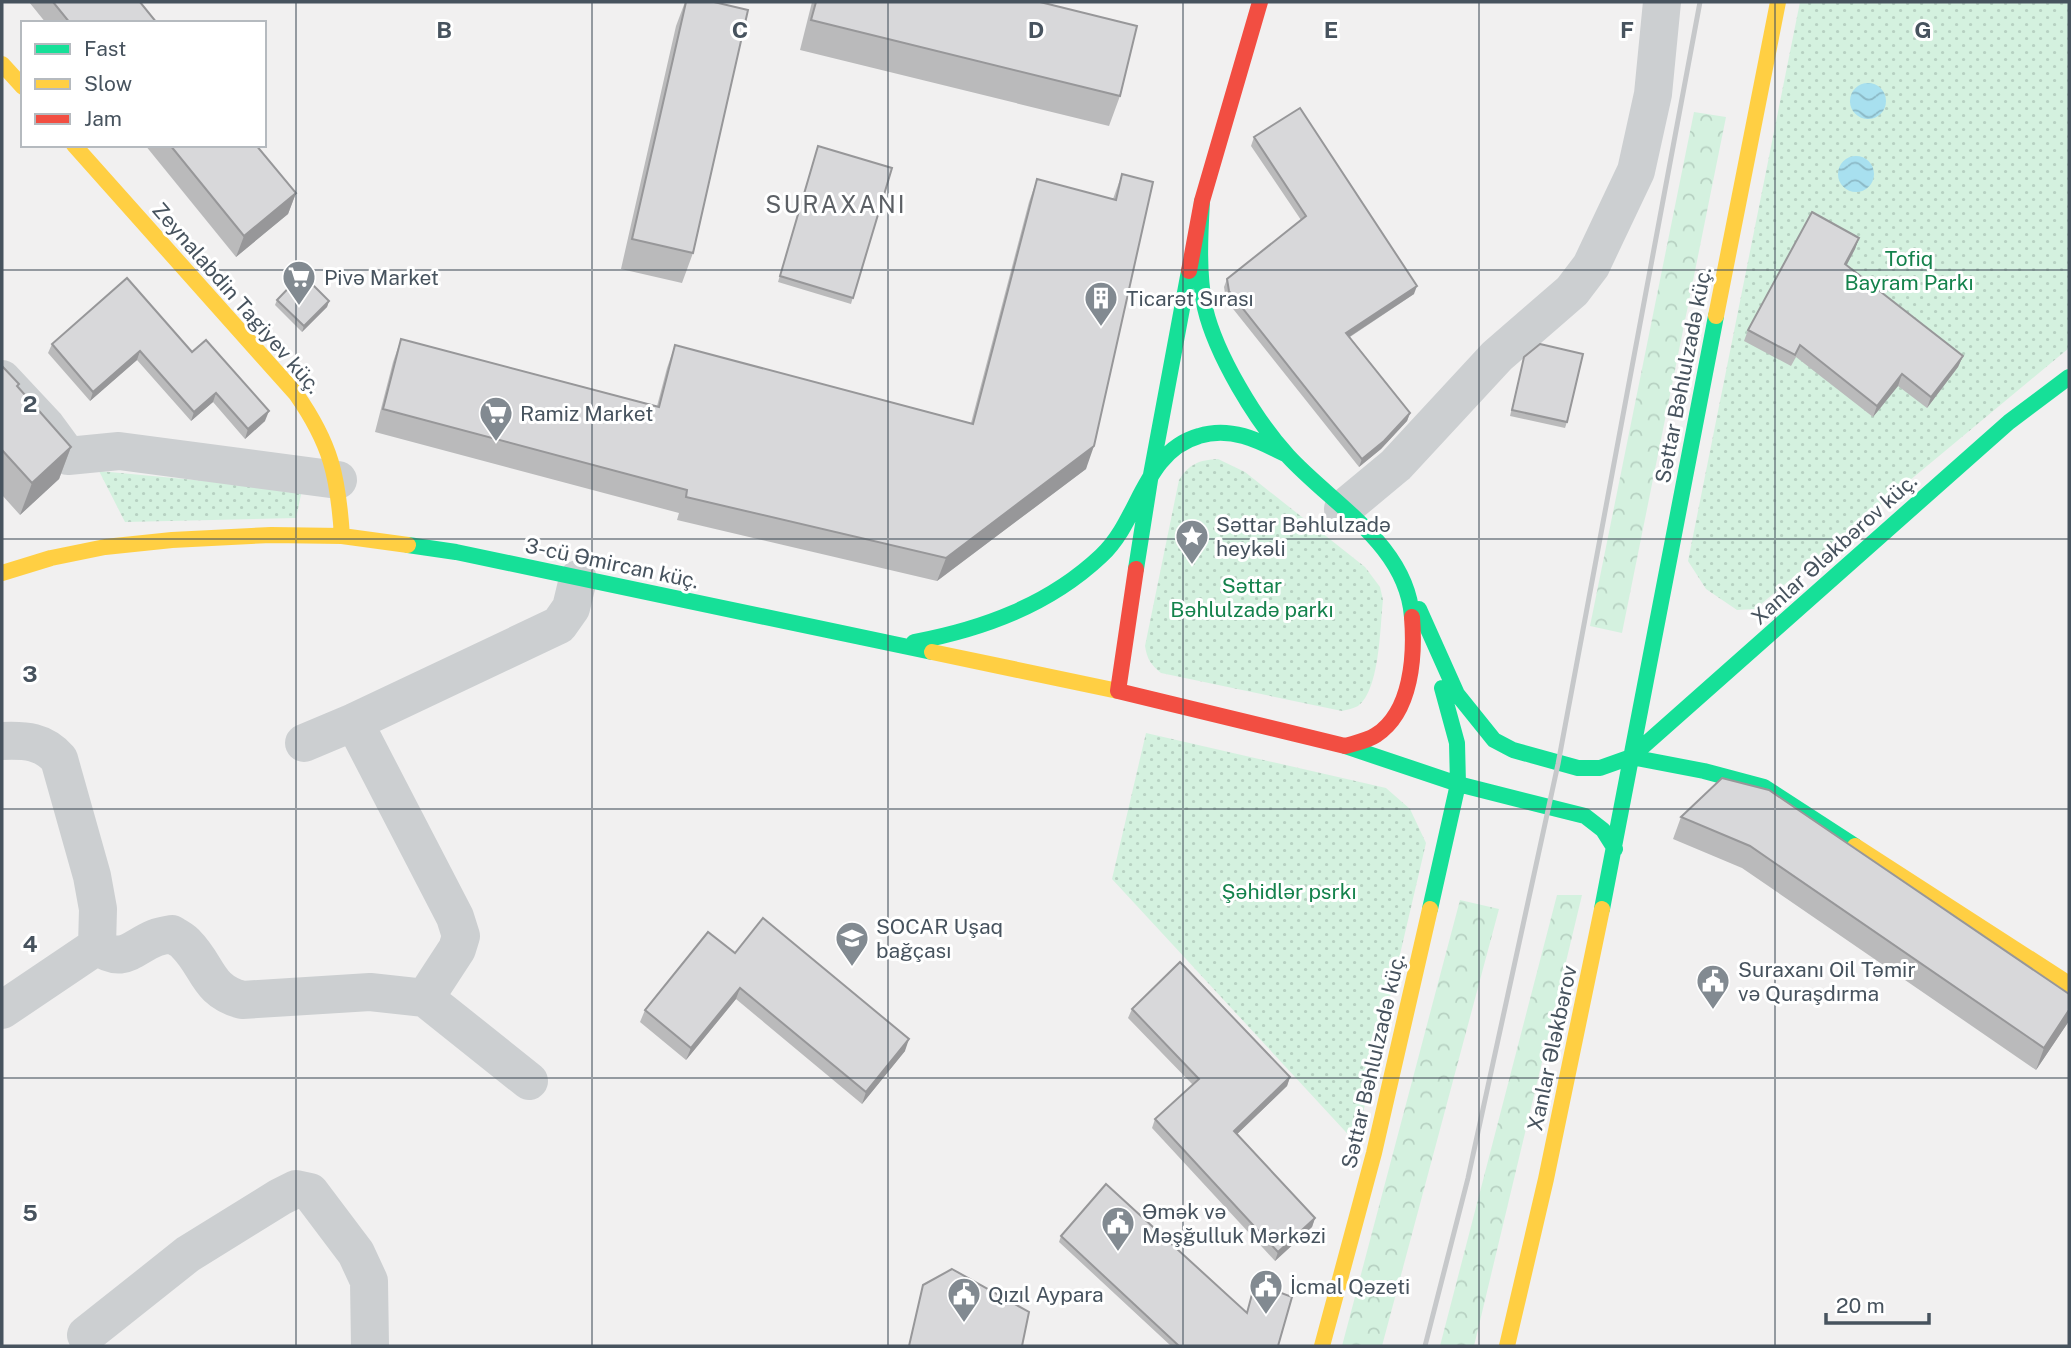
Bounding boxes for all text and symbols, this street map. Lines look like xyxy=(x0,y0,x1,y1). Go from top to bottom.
text: B xyxy=(436,16,452,43)
text: C xyxy=(732,16,748,43)
text: D xyxy=(1028,16,1044,43)
text: E xyxy=(1324,16,1338,43)
text: F xyxy=(1620,16,1634,43)
text: G xyxy=(1914,16,1932,43)
legend xyxy=(21,21,266,147)
text: Fast xyxy=(84,36,126,61)
text: Slow xyxy=(84,71,132,96)
text: Jam xyxy=(84,106,122,131)
district label: SURAXANI xyxy=(765,190,907,218)
street label: Zeynalabdin Tagiyev küç. xyxy=(147,197,327,399)
park label: Tofiq Bayram Parkı xyxy=(1844,246,1974,295)
supermarket icon: Pivə Market xyxy=(280,258,318,307)
place label: Pivə Market xyxy=(324,265,439,290)
street label: Səttar Bəhlulzadə küç. xyxy=(1650,265,1716,485)
building icon: Ticarət Sırası xyxy=(1082,279,1120,328)
place label: Ticarət Sırası xyxy=(1126,286,1254,311)
text: 2 xyxy=(23,390,37,417)
supermarket icon: Ramiz Market xyxy=(477,394,515,443)
place label: Ramiz Market xyxy=(520,401,653,426)
street label: Xanlar Ələkbərov küç. xyxy=(1746,468,1922,630)
place label: Səttar Bəhlulzadə heykəli xyxy=(1216,512,1391,561)
place icon: Səttar Bəhlulzadə heykəli xyxy=(1173,517,1211,566)
street label: 3-cü Əmircan küç. xyxy=(523,532,701,594)
park label: Səttar Bəhlulzadə parkı xyxy=(1170,573,1334,622)
text: 3 xyxy=(22,660,38,687)
park label: Şəhidlər psrkı xyxy=(1221,879,1357,904)
place label: SOCAR Uşaq bağçası xyxy=(876,914,1003,963)
school or university icon: SOCAR Uşaq bağçası xyxy=(833,919,871,968)
text: 4 xyxy=(22,930,38,957)
street label: Səttar Bəhlulzadə küç. xyxy=(1336,951,1410,1171)
place label: Suraxanı Oil Təmir və Quraşdırma xyxy=(1738,957,1916,1006)
street label: Xanlar Ələkbərov xyxy=(1522,962,1582,1133)
public building icon: Suraxanı Oil Təmir və Quraşdırma xyxy=(1694,962,1732,1011)
text: 5 xyxy=(22,1199,38,1226)
place label: Əmək və Məşğulluk Mərkəzi xyxy=(1142,1199,1326,1248)
public building icon: Əmək və Məşğulluk Mərkəzi xyxy=(1099,1204,1137,1253)
public building icon: İcmal Qəzeti xyxy=(1247,1267,1285,1316)
place label: İcmal Qəzeti xyxy=(1290,1274,1410,1299)
public building icon: Qızıl Aypara xyxy=(945,1275,983,1324)
place label: Qızıl Aypara xyxy=(988,1282,1104,1307)
scale bar xyxy=(1826,1282,1929,1326)
text: 20 m xyxy=(1836,1293,1885,1318)

